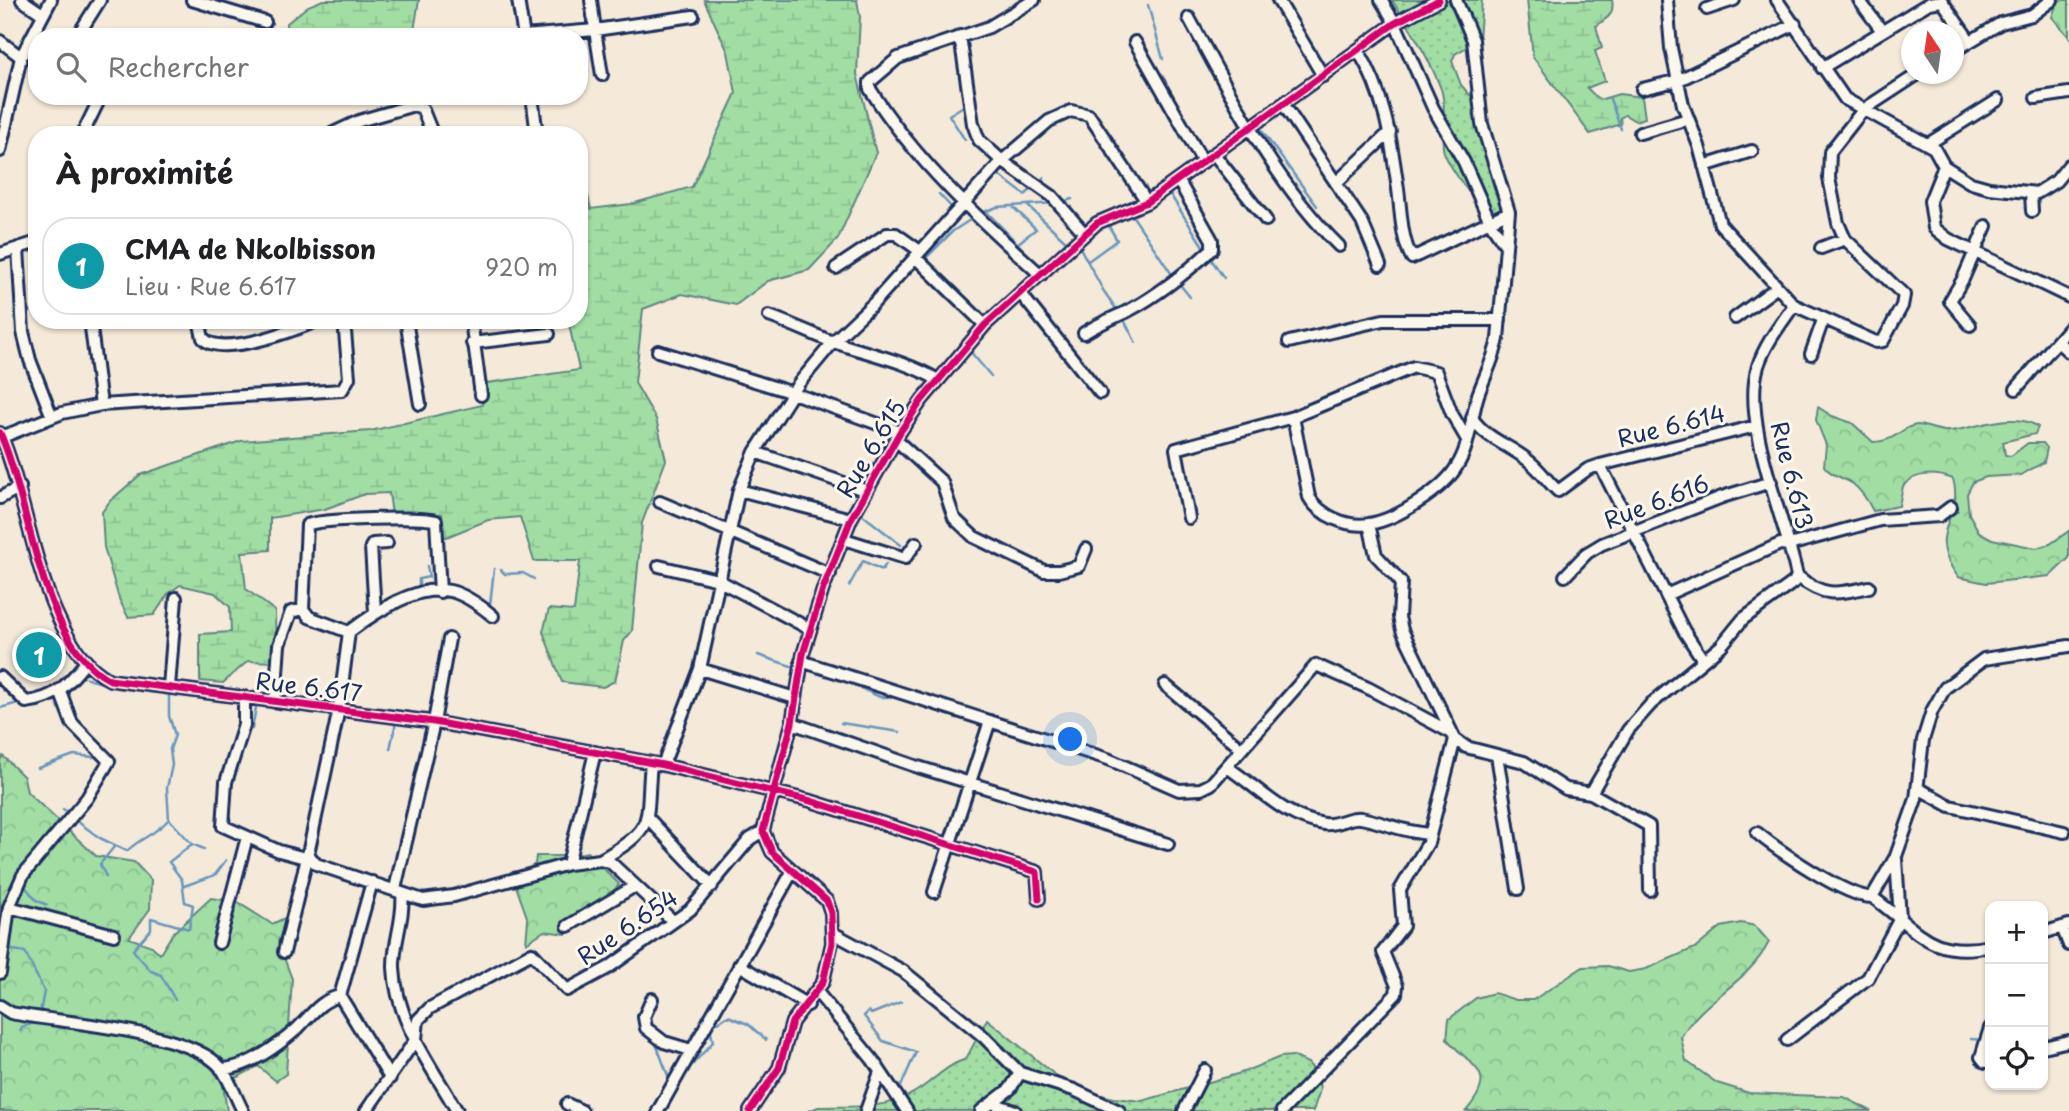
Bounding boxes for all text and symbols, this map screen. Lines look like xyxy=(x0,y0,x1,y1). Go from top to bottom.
north arrow xyxy=(1901,21,1964,84)
search box xyxy=(28,28,588,105)
text: Rechercher xyxy=(108,47,249,86)
icon: search xyxy=(52,48,90,86)
text: À proximité xyxy=(56,149,233,194)
text: CMA de Nkolbisson xyxy=(125,229,376,268)
text: 1 xyxy=(76,249,87,284)
text: 920 m xyxy=(485,249,558,284)
text: Lieu · Rue 6.617 xyxy=(125,268,296,303)
street label: Rue 6.615 xyxy=(827,392,913,504)
street label: Rue 6.614 xyxy=(1613,395,1729,455)
street label: Rue 6.613 xyxy=(1763,417,1823,533)
street label: Rue 6.616 xyxy=(1599,465,1713,537)
pin: 1 xyxy=(16,629,62,681)
street label: Rue 6.617 xyxy=(254,662,364,710)
your location xyxy=(1053,722,1087,756)
street label: Rue 6.654 xyxy=(570,879,684,973)
map controls xyxy=(1985,901,2048,1090)
button: + xyxy=(1985,901,2048,964)
button: − xyxy=(1985,964,2048,1027)
button: locate xyxy=(1985,1027,2048,1090)

